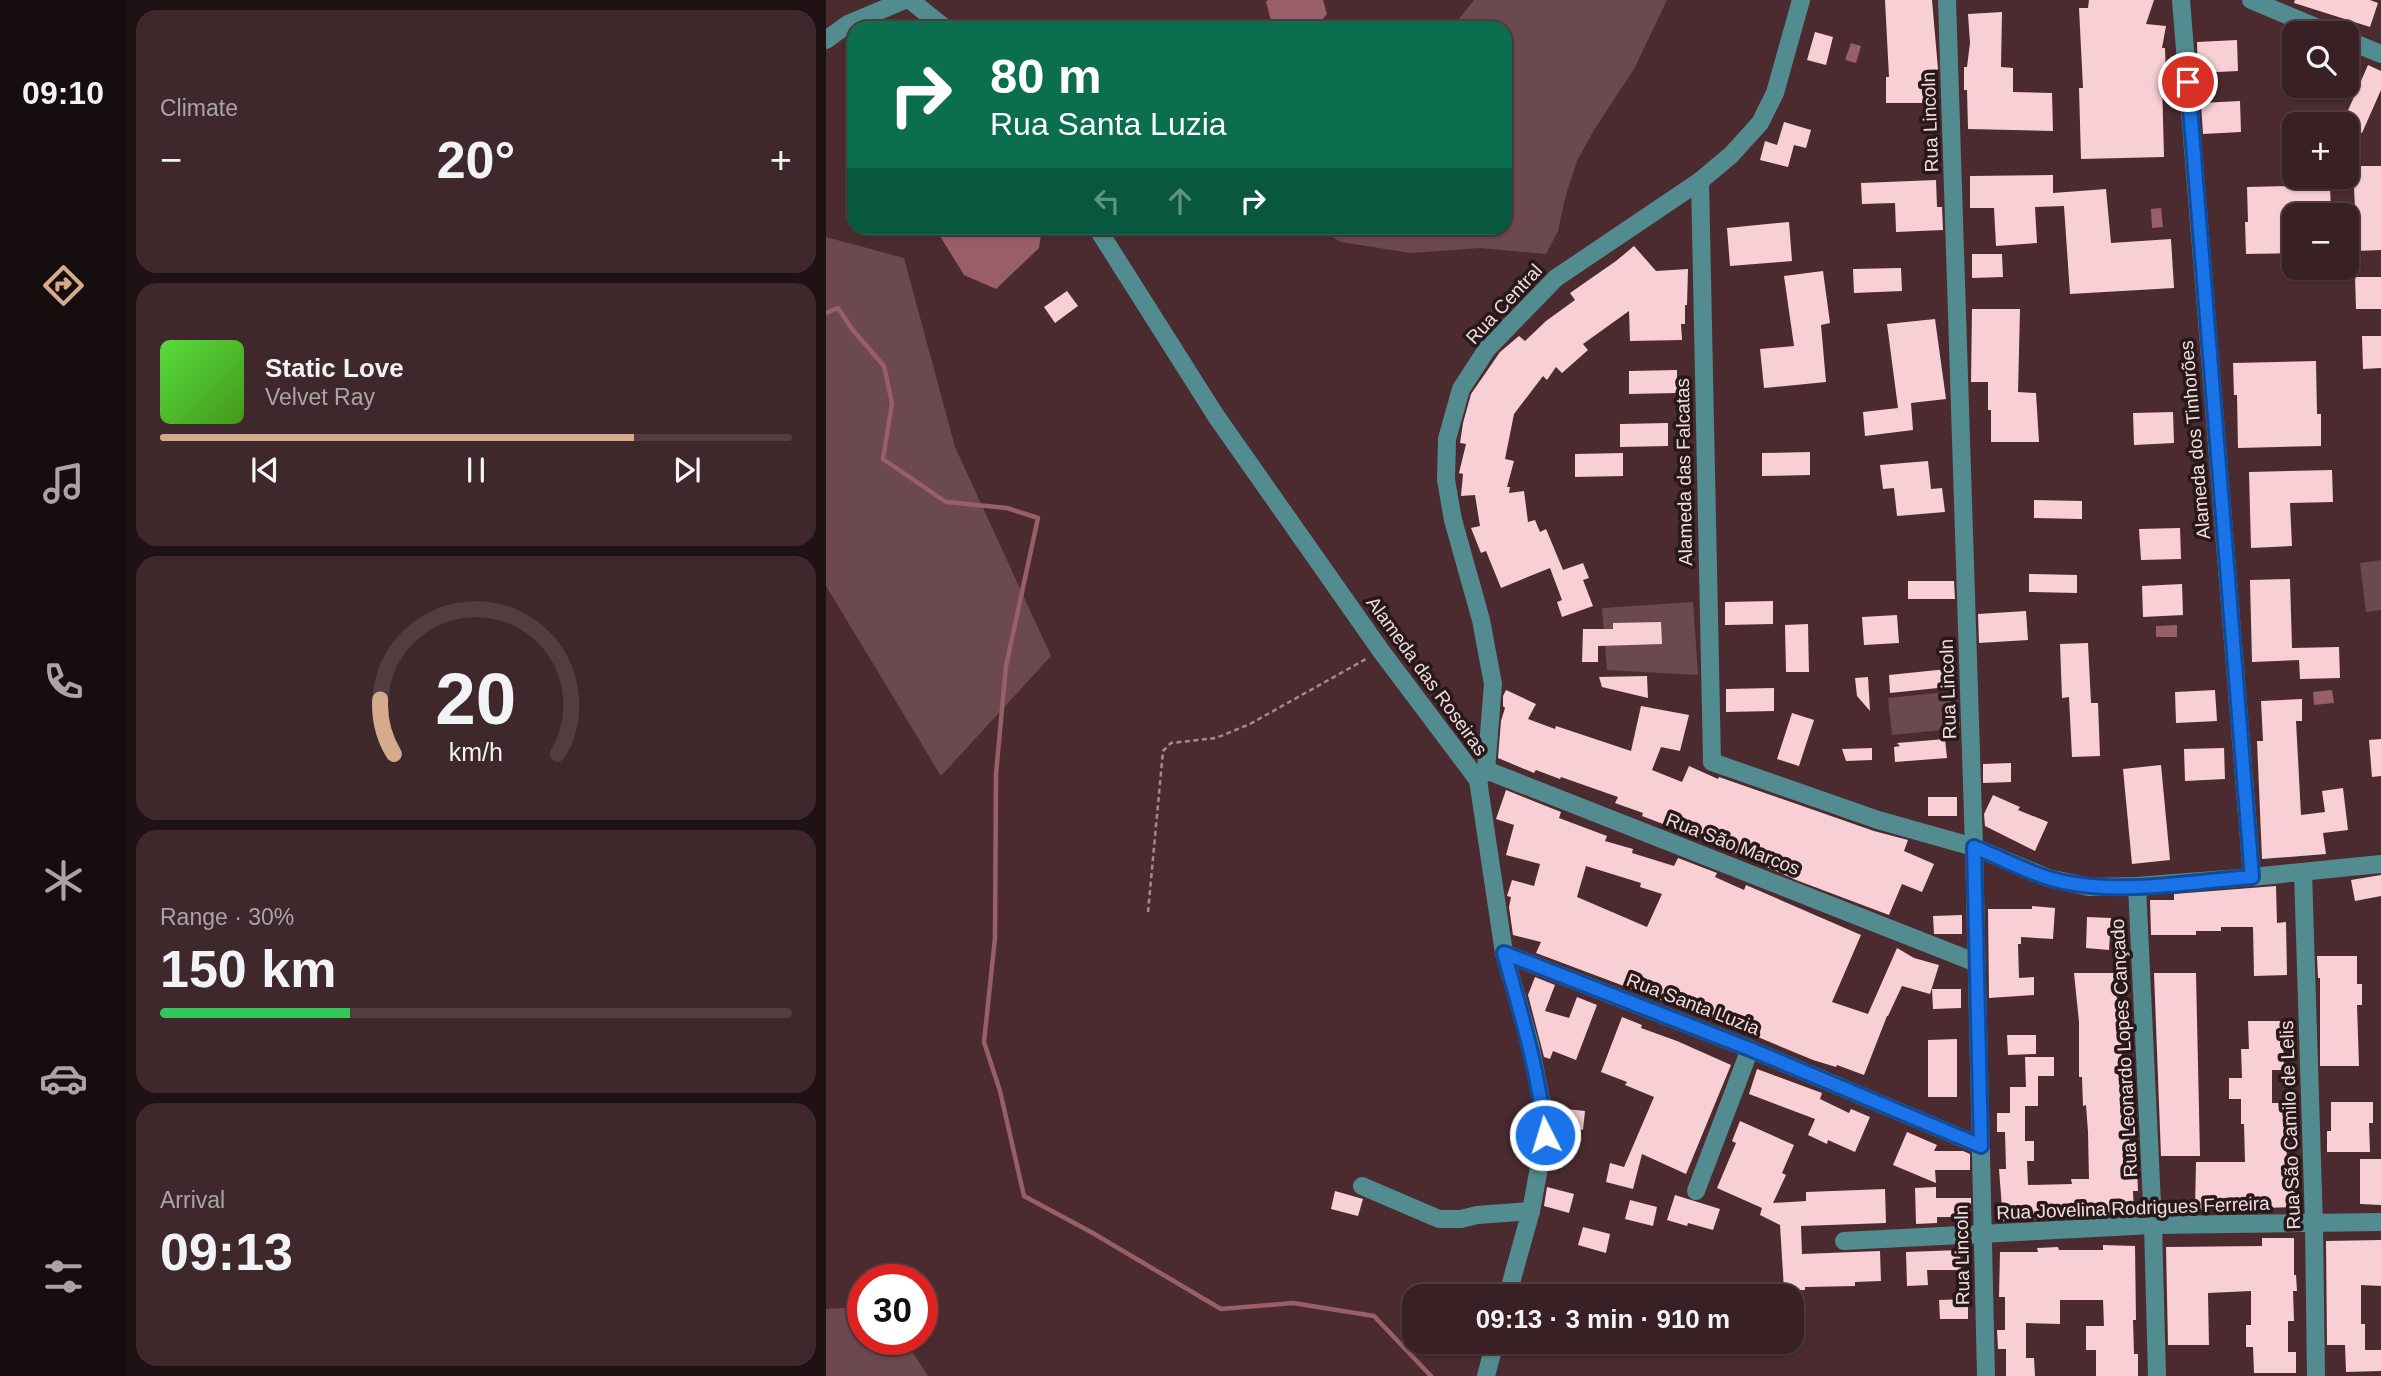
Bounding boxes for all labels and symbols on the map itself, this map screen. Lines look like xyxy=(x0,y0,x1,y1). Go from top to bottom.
pin xyxy=(2158,52,2218,112)
street label: Rua Lincoln xyxy=(1918,71,1942,173)
street label: Rua Central xyxy=(1462,260,1546,348)
street label: Alameda dos Tinhorões xyxy=(2176,340,2214,540)
street label: Alameda das Falcatas xyxy=(1672,378,1696,566)
street label: Alameda das Roseiras xyxy=(1362,593,1492,759)
street label: Rua Lincoln xyxy=(1936,638,1960,740)
street label: Rua São Marcos xyxy=(1663,809,1803,879)
street label: Rua Leonardo Lopes Cançado xyxy=(2107,918,2141,1178)
street label: Rua Santa Luzia xyxy=(1624,969,1763,1039)
street label: Rua São Camilo de Lelis xyxy=(2276,1020,2304,1230)
position arrow xyxy=(1508,1098,1582,1172)
street label: Rua Jovelina Rodrigues Ferreira xyxy=(1996,1193,2270,1223)
street label: Rua Lincoln xyxy=(1951,1205,1973,1305)
speed limit sign: 30 xyxy=(847,1264,938,1355)

